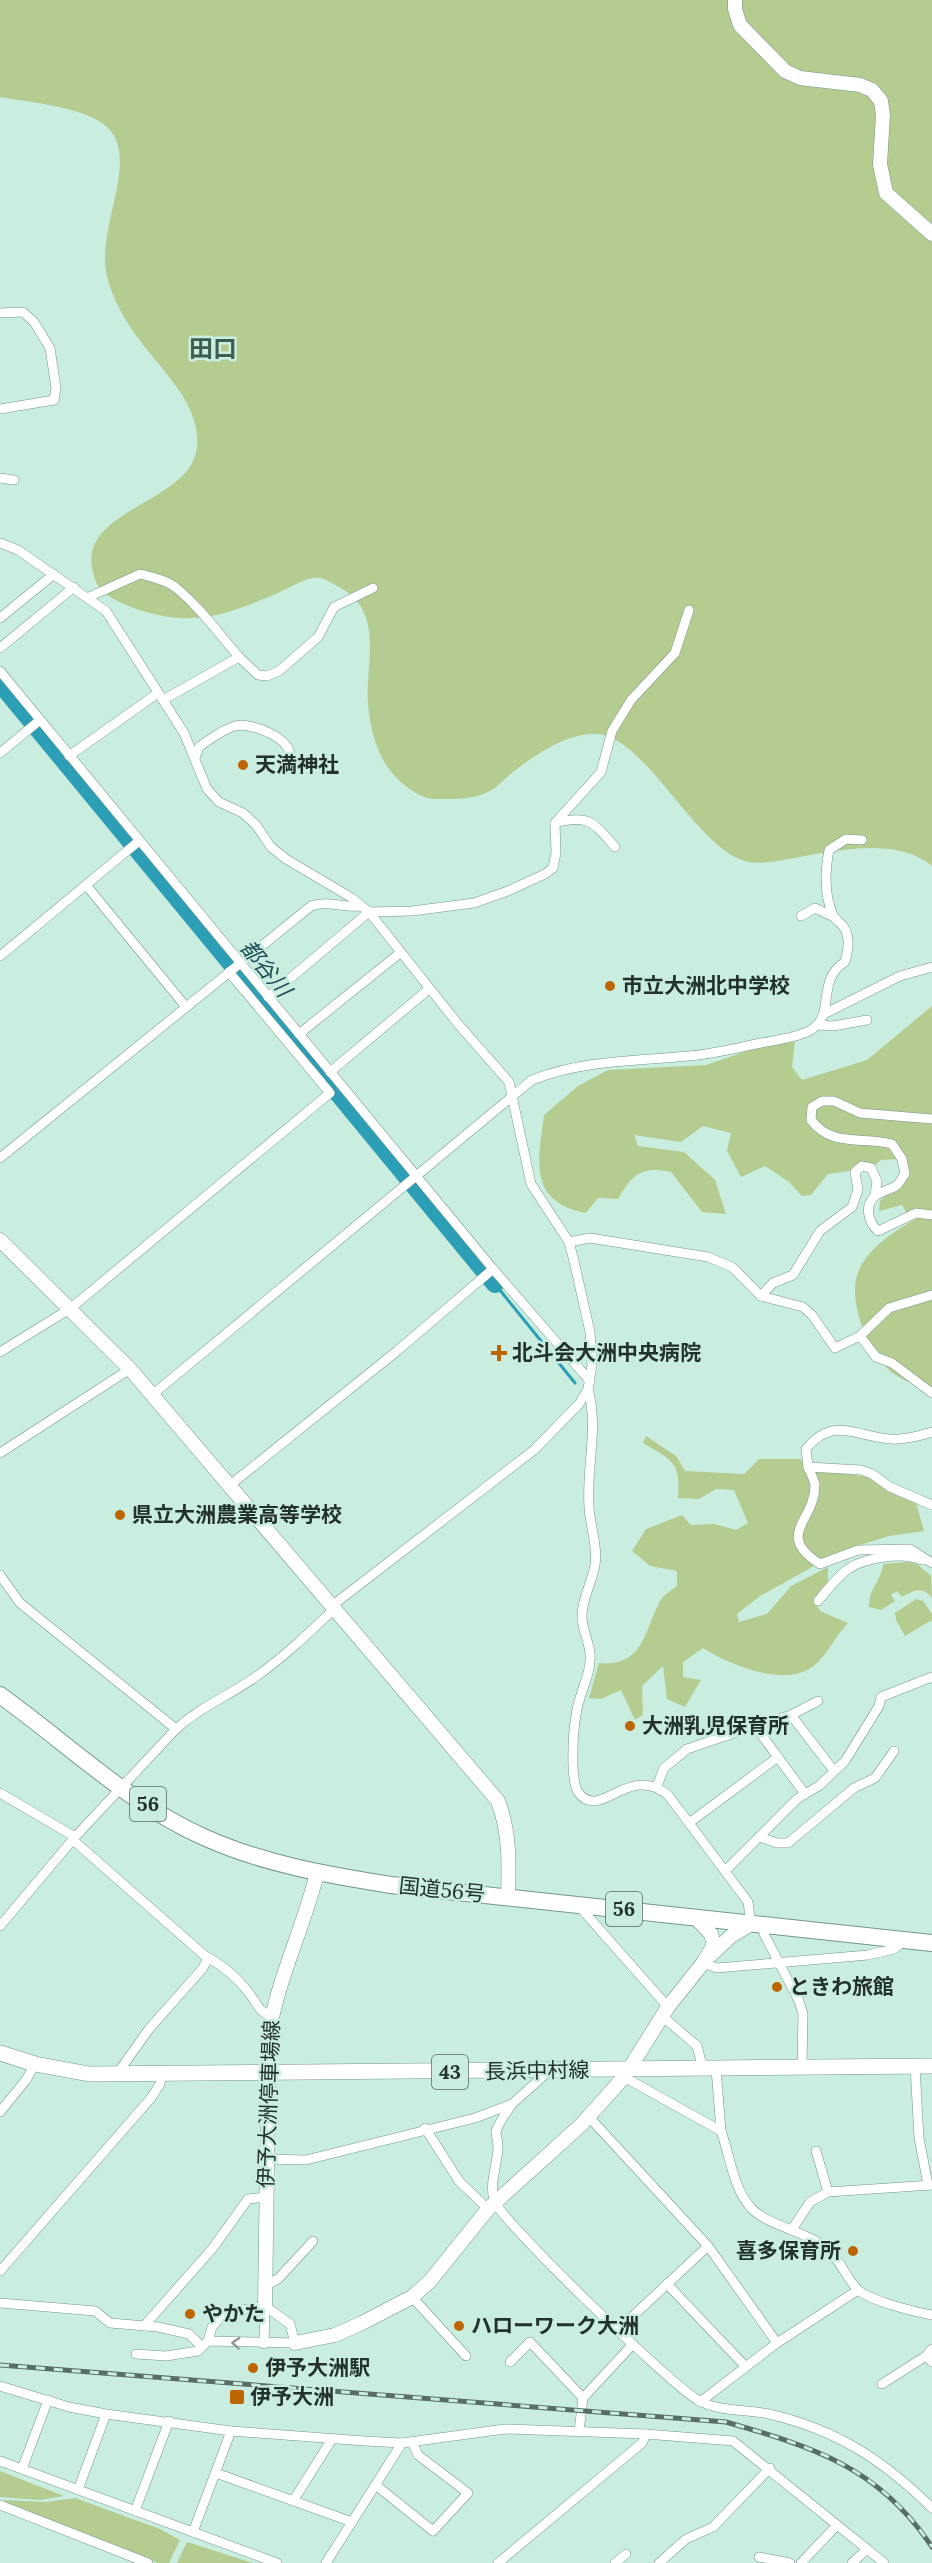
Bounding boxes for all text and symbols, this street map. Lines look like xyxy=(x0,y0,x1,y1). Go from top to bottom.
district label: 田口 xyxy=(189,333,237,364)
place label: 天満神社 xyxy=(255,751,339,778)
marker: 天満神社 xyxy=(236,758,250,772)
water label: 都谷川 xyxy=(234,934,299,1004)
place label: 市立大洲北中学校 xyxy=(622,972,790,999)
marker: 市立大洲北中学校 xyxy=(603,979,617,993)
place label: 北斗会大洲中央病院 xyxy=(512,1339,701,1366)
marker: 北斗会大洲中央病院 xyxy=(490,1344,508,1362)
place label: 県立大洲農業高等学校 xyxy=(132,1501,342,1528)
marker: 県立大洲農業高等学校 xyxy=(113,1508,127,1522)
place label: 大洲乳児保育所 xyxy=(642,1712,789,1739)
marker: 大洲乳児保育所 xyxy=(623,1719,637,1733)
road number: 56 xyxy=(130,1787,166,1821)
street label: 国道56号 xyxy=(398,1872,487,1907)
road number: 56 xyxy=(606,1892,642,1926)
place label: ときわ旅館 xyxy=(789,1973,894,2000)
marker: ときわ旅館 xyxy=(770,1980,784,1994)
street label: 伊予大洲停車場線 xyxy=(252,2020,285,2188)
road number: 43 xyxy=(432,2055,468,2089)
street label: 長浜中村線 xyxy=(484,2056,590,2085)
place label: 喜多保育所 xyxy=(736,2237,841,2264)
marker: 喜多保育所 xyxy=(846,2244,860,2258)
place label: やかた xyxy=(202,2300,265,2327)
marker: やかた xyxy=(183,2307,197,2321)
place label: ハローワーク大洲 xyxy=(471,2312,639,2339)
marker: ハローワーク大洲 xyxy=(452,2319,466,2333)
one-way arrow xyxy=(231,2336,240,2349)
place label: 伊予大洲駅 xyxy=(265,2354,370,2381)
marker: 伊予大洲駅 xyxy=(246,2361,260,2375)
place label: 伊予大洲 xyxy=(250,2383,334,2410)
marker: 伊予大洲 xyxy=(228,2388,246,2406)

